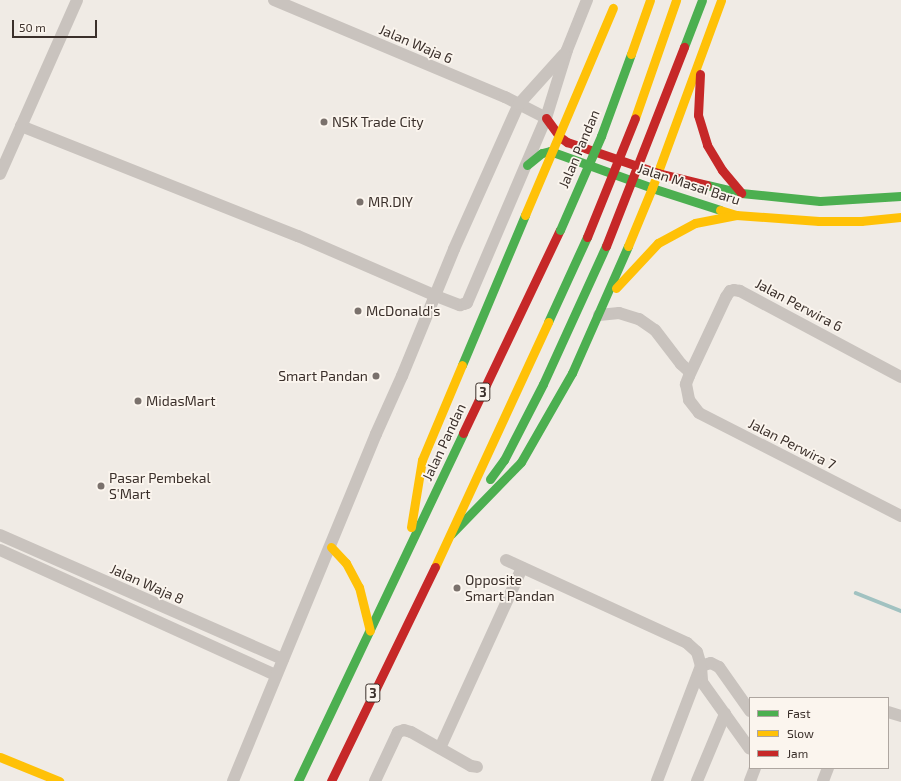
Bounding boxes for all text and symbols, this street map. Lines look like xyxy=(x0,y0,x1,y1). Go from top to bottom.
scale bar xyxy=(14,12,99,38)
text: 50 m xyxy=(19,20,46,34)
street label: Jalan Waja 6 xyxy=(377,21,455,67)
street label: Jalan Pandan xyxy=(555,107,603,191)
place label: NSK Trade City xyxy=(332,114,424,130)
marker: NSK Trade City xyxy=(319,117,329,127)
street label: Jalan Masai Baru xyxy=(636,160,742,208)
place label: MR.DIY xyxy=(368,194,413,210)
marker: MR.DIY xyxy=(355,197,365,207)
street label: Jalan Perwira 6 xyxy=(753,275,845,335)
place label: McDonald's xyxy=(366,303,440,319)
marker: McDonald's xyxy=(353,306,363,316)
place label: Smart Pandan xyxy=(278,368,368,384)
marker: Smart Pandan xyxy=(371,371,381,381)
road number: 3 xyxy=(475,381,491,403)
place label: MidasMart xyxy=(146,393,215,409)
marker: MidasMart xyxy=(133,396,143,406)
street label: Jalan Pandan xyxy=(419,401,469,483)
street label: Jalan Perwira 7 xyxy=(746,415,838,473)
place label: Pasar Pembekal S'Mart xyxy=(109,470,211,502)
marker: Pasar Pembekal S'Mart xyxy=(96,481,106,491)
street label: Jalan Waja 8 xyxy=(107,560,187,608)
place label: Opposite Smart Pandan xyxy=(465,572,555,604)
marker: Opposite Smart Pandan xyxy=(452,583,462,593)
road number: 3 xyxy=(365,682,381,704)
legend xyxy=(749,697,889,769)
text: Fast xyxy=(787,706,810,720)
text: Slow xyxy=(787,726,814,740)
text: Jam xyxy=(787,746,808,760)

